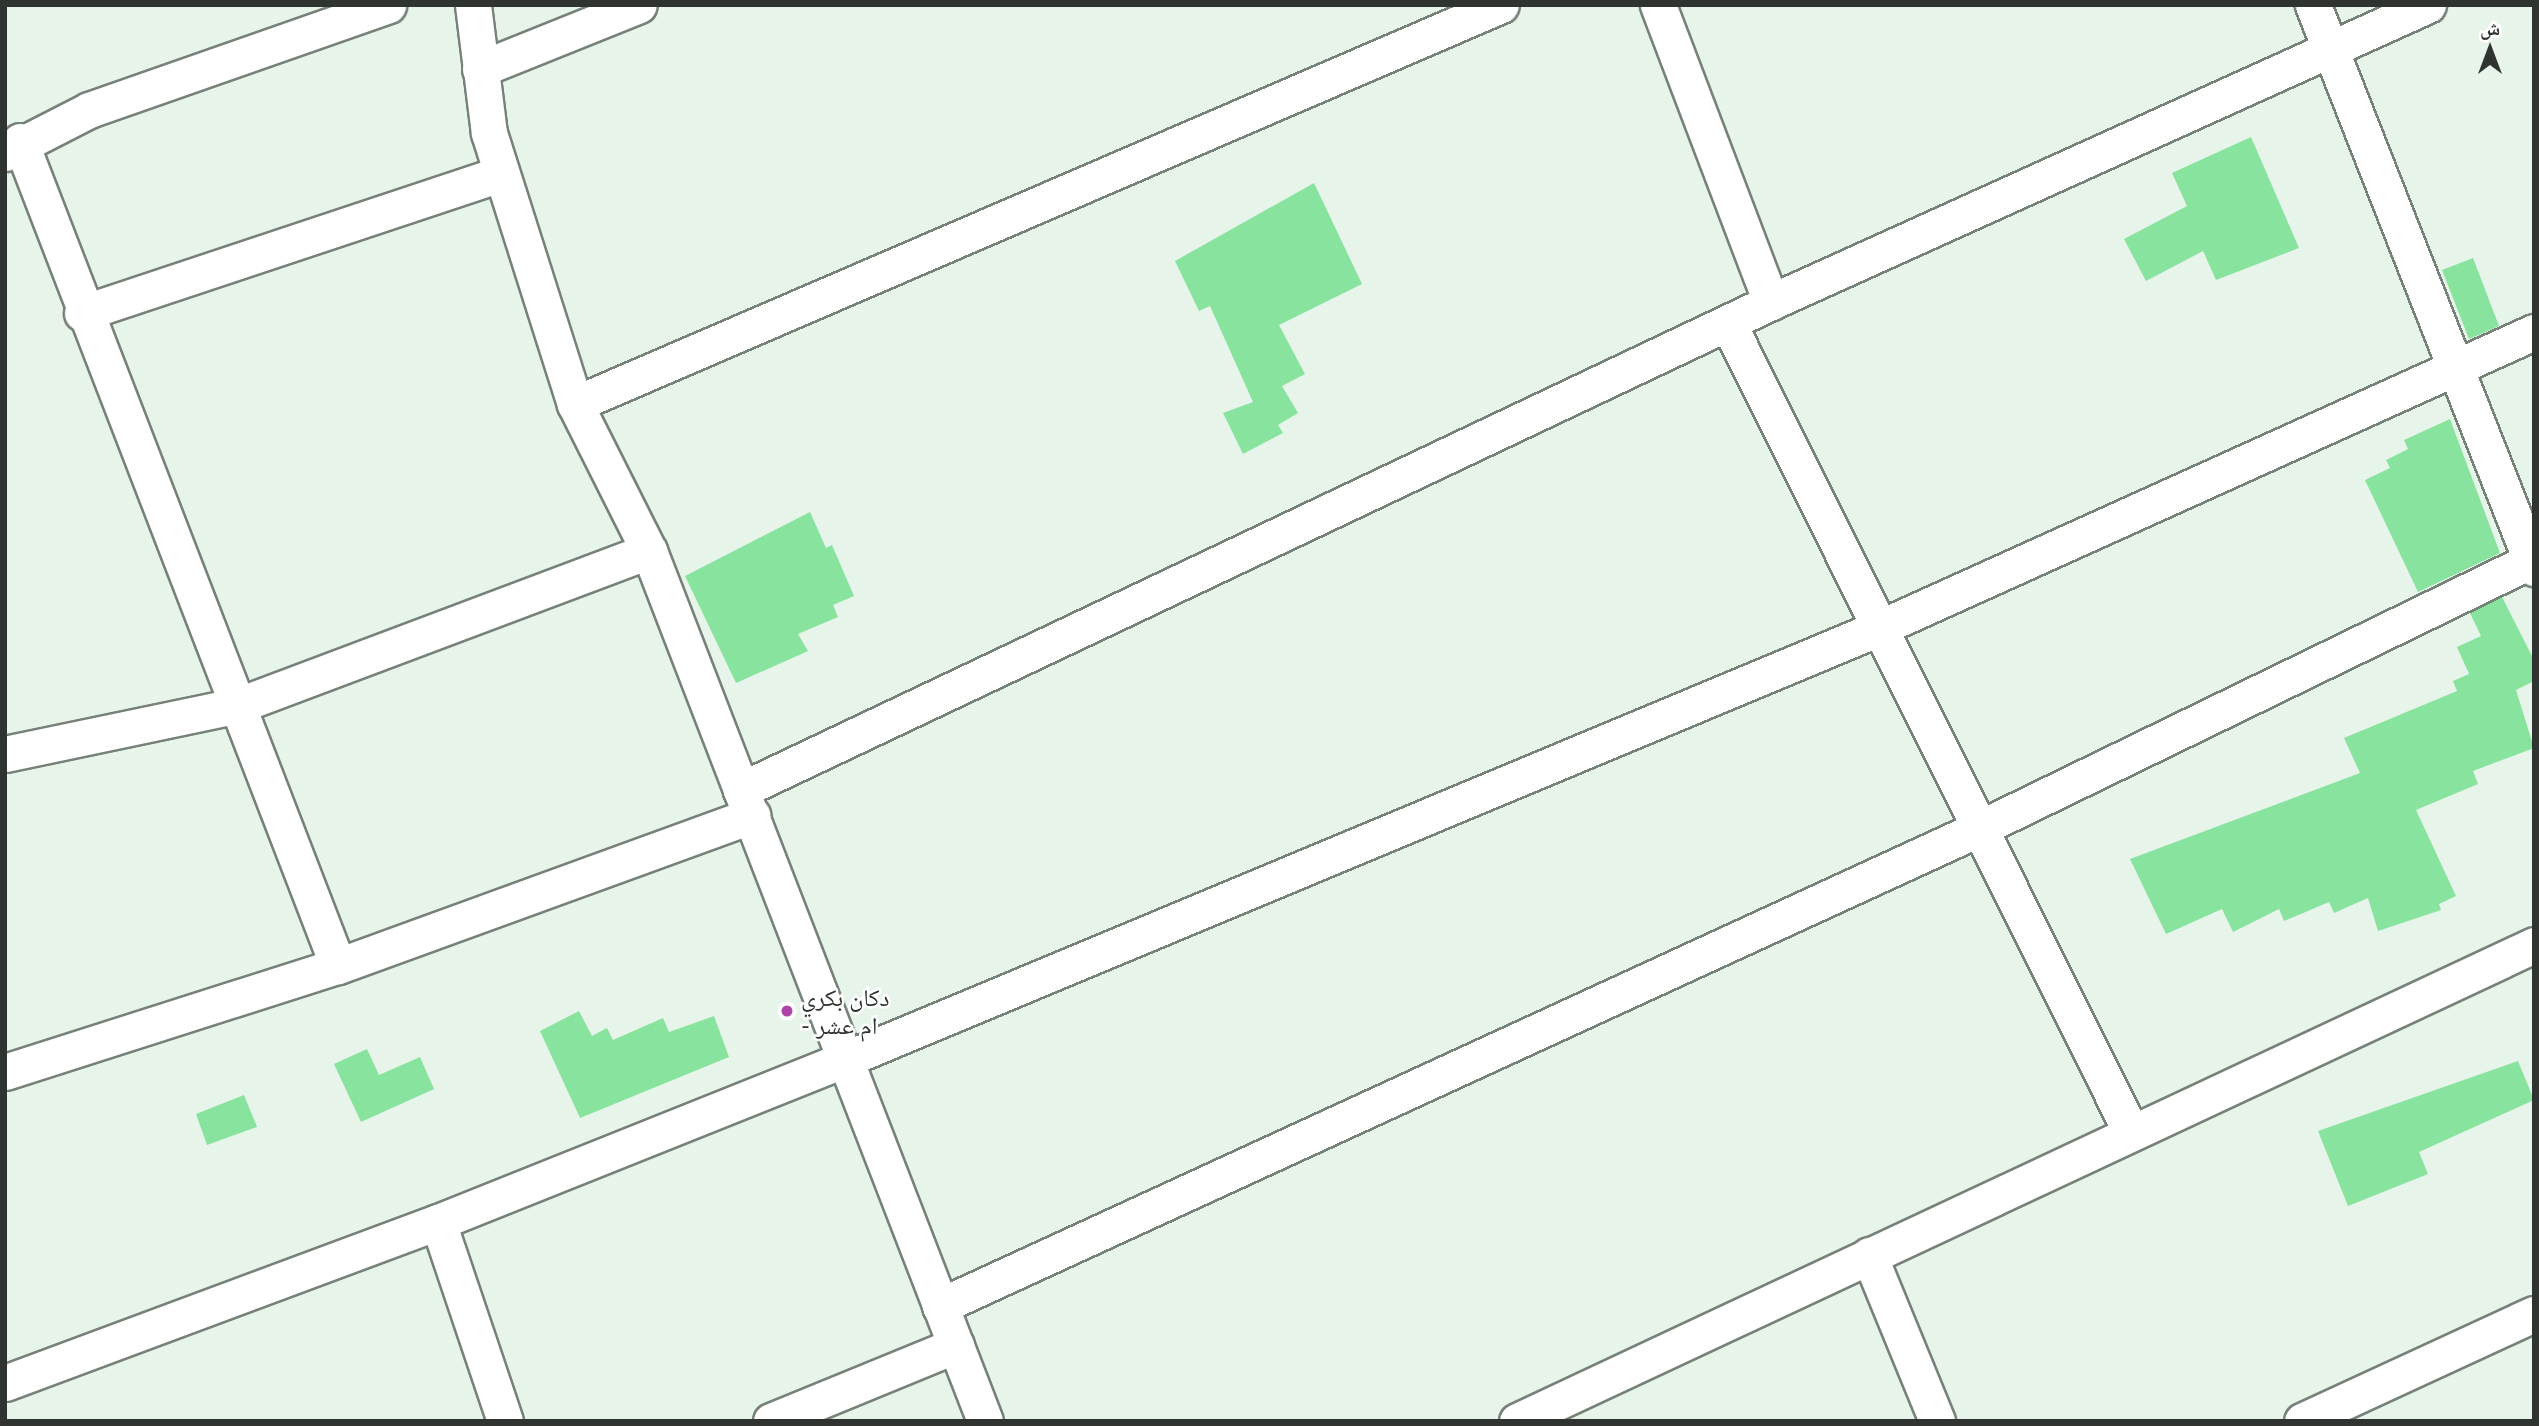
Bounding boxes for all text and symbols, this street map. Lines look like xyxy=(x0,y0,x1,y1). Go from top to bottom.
north arrow xyxy=(2455,14,2525,84)
text: ش xyxy=(2480,16,2500,39)
place label: دكان بكري - ام عشر xyxy=(801,983,889,1039)
marker: دكان بكري - ام عشر xyxy=(779,1003,795,1019)

